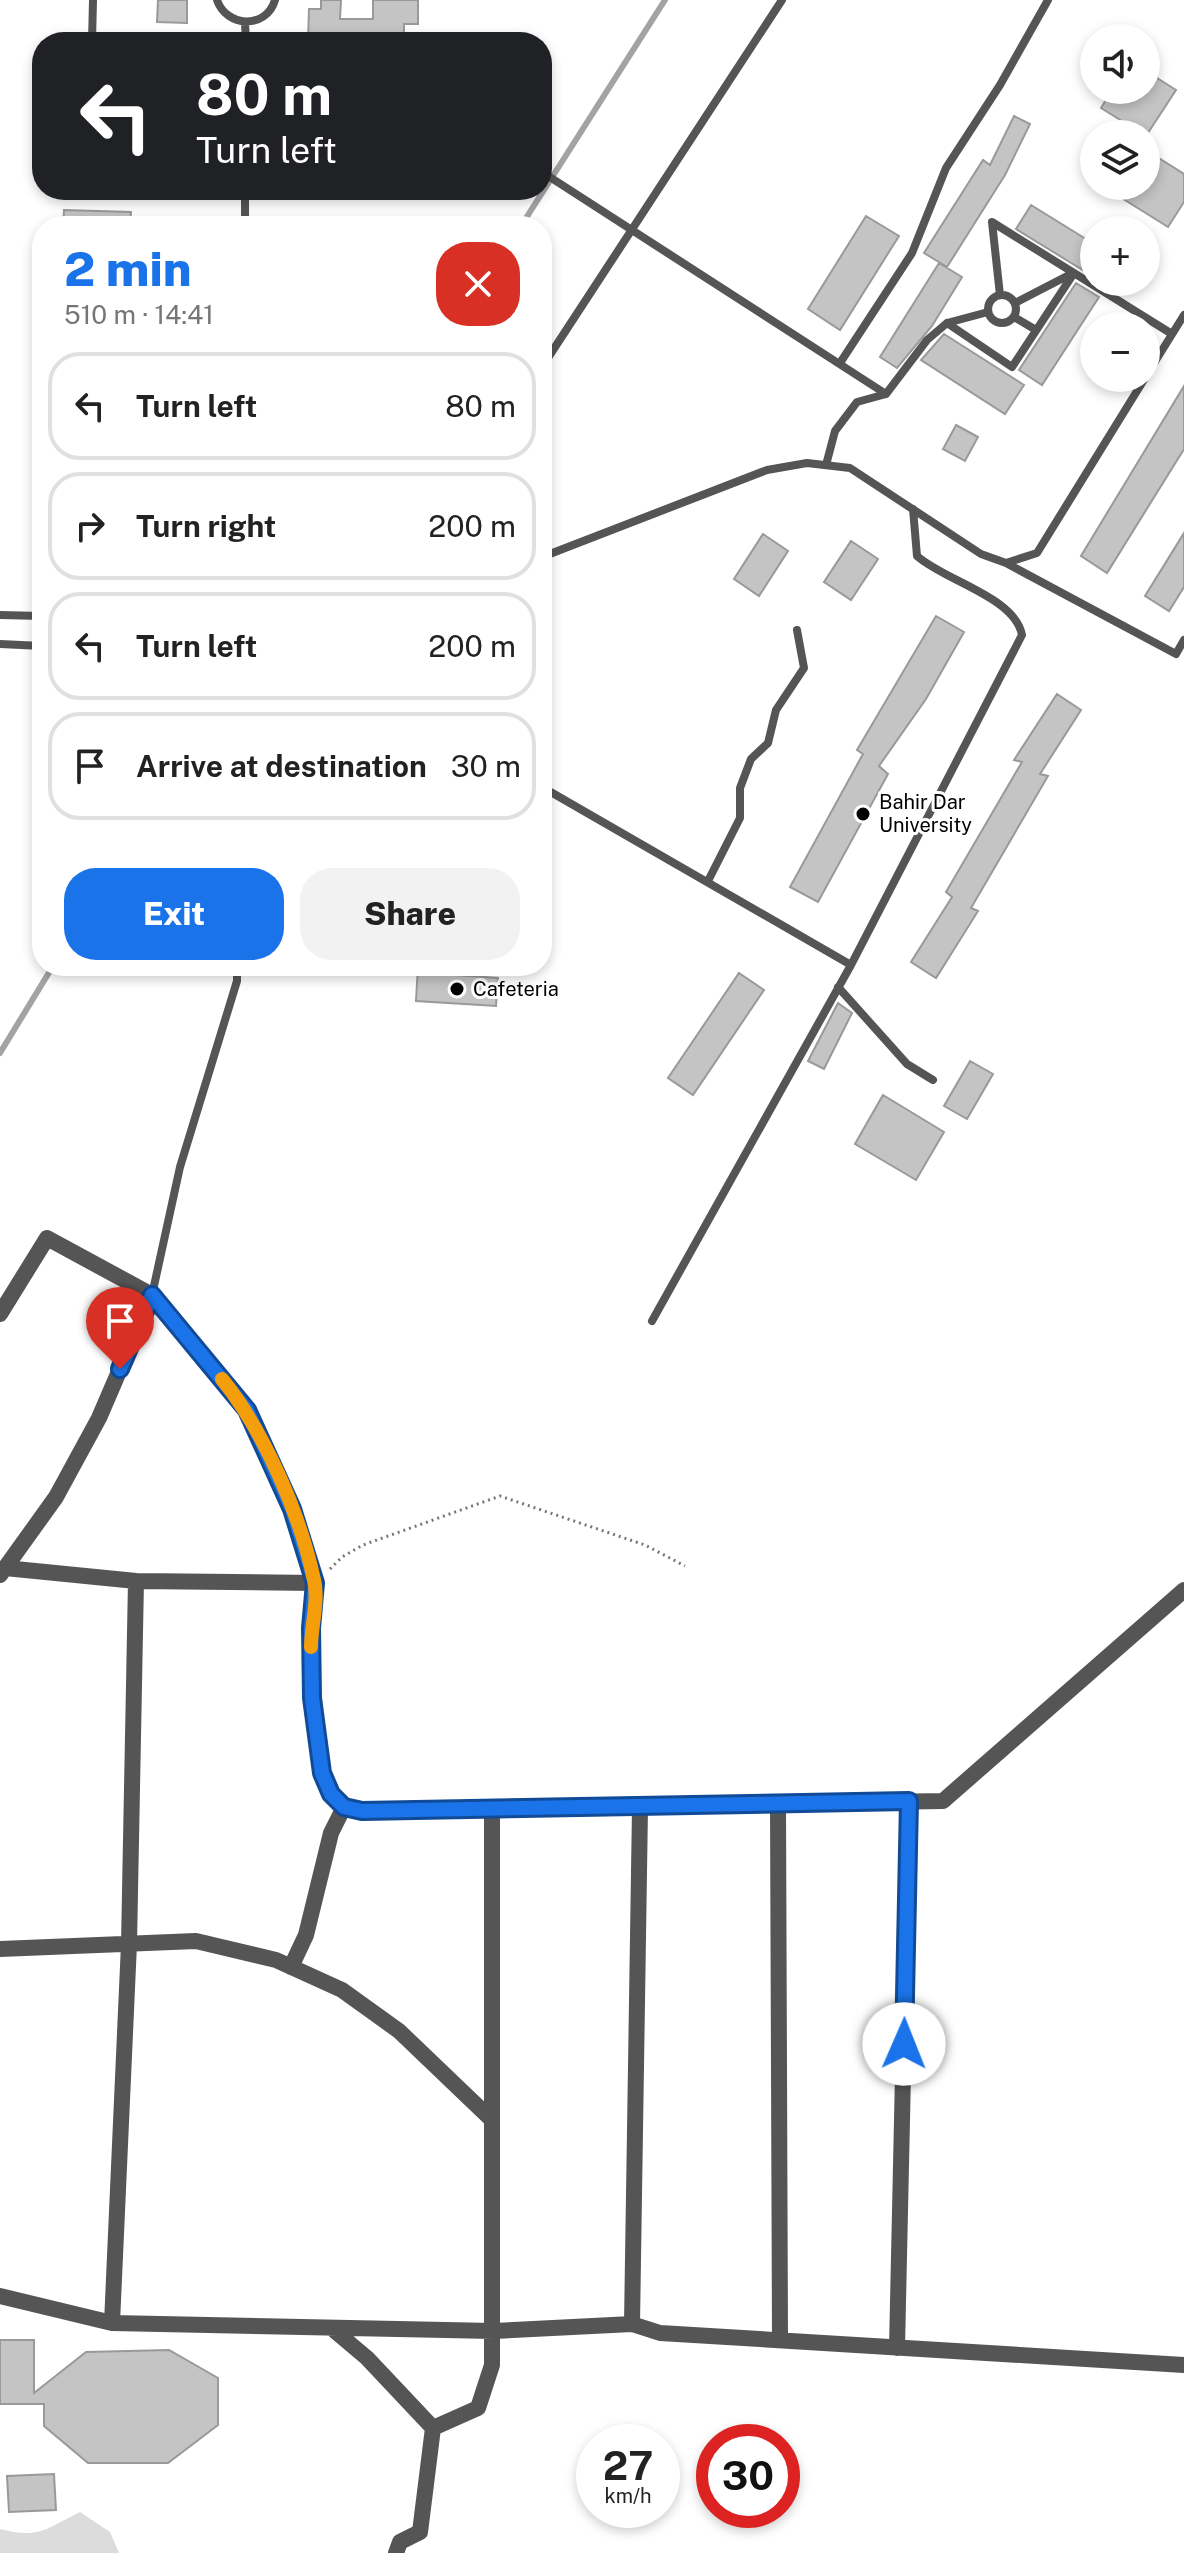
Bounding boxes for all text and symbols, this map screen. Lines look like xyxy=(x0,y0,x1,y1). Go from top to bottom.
map controls xyxy=(1080,24,1160,392)
button: sound xyxy=(1080,24,1160,104)
text: 80 m xyxy=(196,62,332,128)
icon: left xyxy=(64,64,168,168)
button: layers xyxy=(1080,120,1160,200)
text: Turn left xyxy=(196,129,337,171)
button: + xyxy=(1080,216,1160,296)
text: 2 min xyxy=(64,240,192,297)
button: close xyxy=(436,242,520,326)
text: 510 m · 14:41 xyxy=(64,299,214,330)
button: − xyxy=(1080,312,1160,392)
icon: left xyxy=(68,384,112,428)
text: Turn left xyxy=(136,388,257,424)
text: 80 m xyxy=(445,388,516,424)
icon: right xyxy=(68,504,112,548)
text: Turn right xyxy=(136,508,276,544)
text: 200 m xyxy=(428,508,516,544)
icon: left xyxy=(68,624,112,668)
text: Turn left xyxy=(136,628,257,664)
text: 200 m xyxy=(428,628,516,664)
icon: arrive xyxy=(68,744,112,788)
text: Arrive at destination xyxy=(136,748,427,784)
text: 30 m xyxy=(451,748,521,784)
place label: Bahir Dar University xyxy=(879,790,972,837)
marker: Bahir Dar University xyxy=(854,805,872,823)
button: Exit xyxy=(64,868,284,960)
button: Share xyxy=(300,868,520,960)
place label: Cafeteria xyxy=(473,977,559,1001)
marker: Cafeteria xyxy=(448,980,466,998)
pin xyxy=(86,1287,154,1369)
icon: arrive xyxy=(98,1299,142,1343)
position arrow xyxy=(862,2002,946,2086)
speed limit sign: 30 xyxy=(696,2424,800,2528)
text: 27 xyxy=(603,2442,653,2489)
text: km/h xyxy=(604,2484,652,2508)

